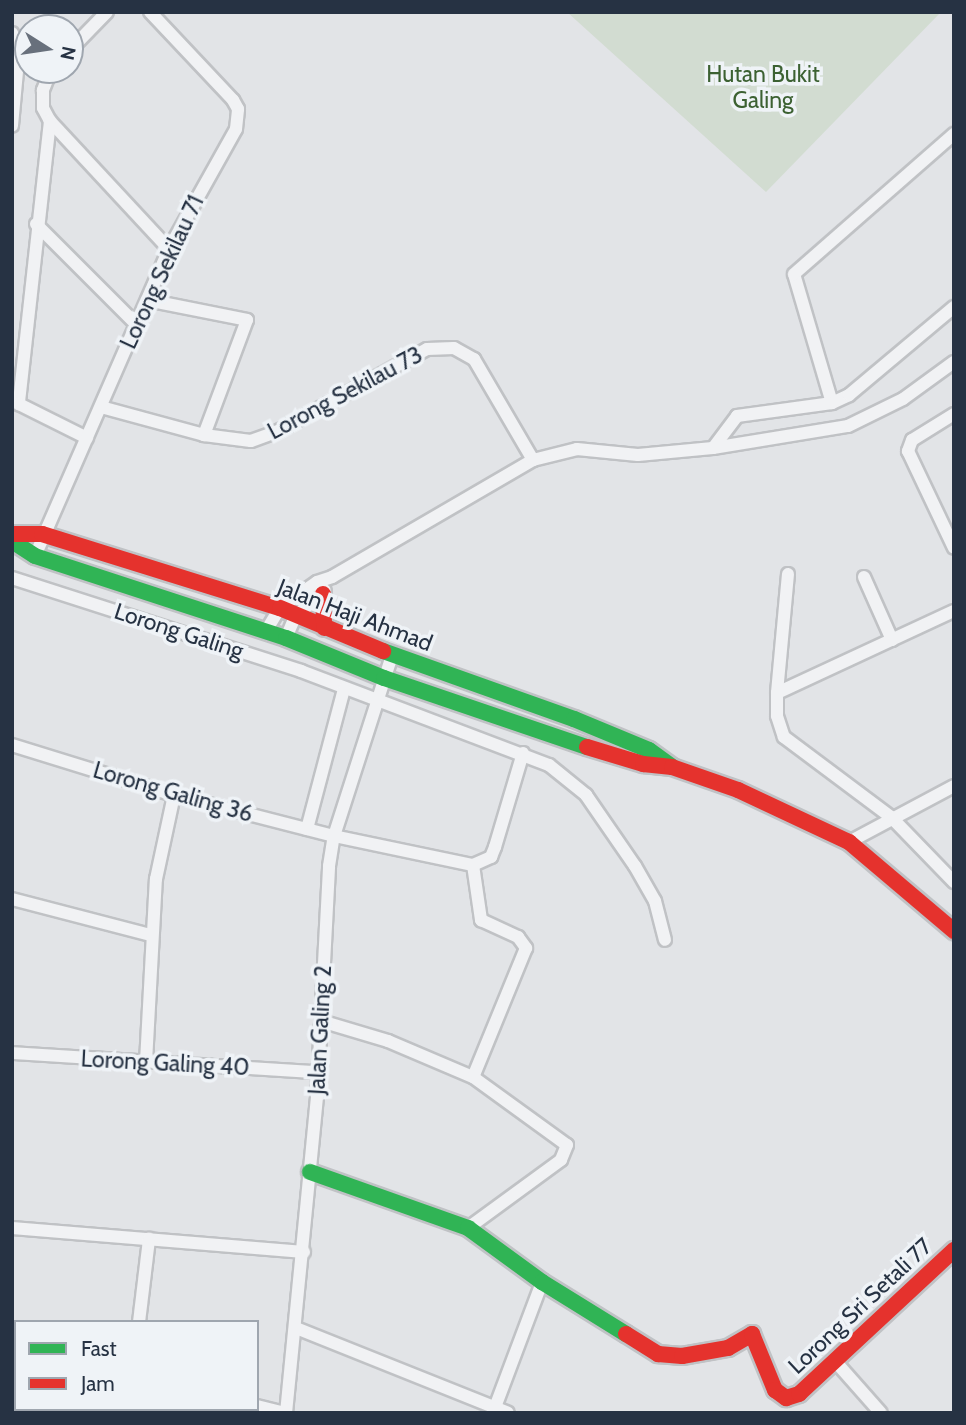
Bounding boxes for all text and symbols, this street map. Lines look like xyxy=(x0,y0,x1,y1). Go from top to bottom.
north arrow xyxy=(14,14,84,84)
text: N xyxy=(55,44,81,62)
park label: Hutan Bukit Galing xyxy=(706,60,820,114)
street label: Lorong Sekilau 71 xyxy=(114,191,210,353)
street label: Lorong Sekilau 73 xyxy=(263,341,427,445)
street label: Jalan Haji Ahmad xyxy=(274,573,436,657)
street label: Lorong Galing xyxy=(111,597,247,665)
street label: Lorong Galing 36 xyxy=(90,756,256,828)
street label: Jalan Galing 2 xyxy=(303,965,337,1095)
street label: Lorong Galing 40 xyxy=(80,1045,250,1081)
street label: Lorong Sri Setali 77 xyxy=(782,1232,938,1380)
legend xyxy=(14,1320,259,1411)
text: Fast xyxy=(81,1336,117,1361)
text: Jam xyxy=(81,1371,115,1396)

